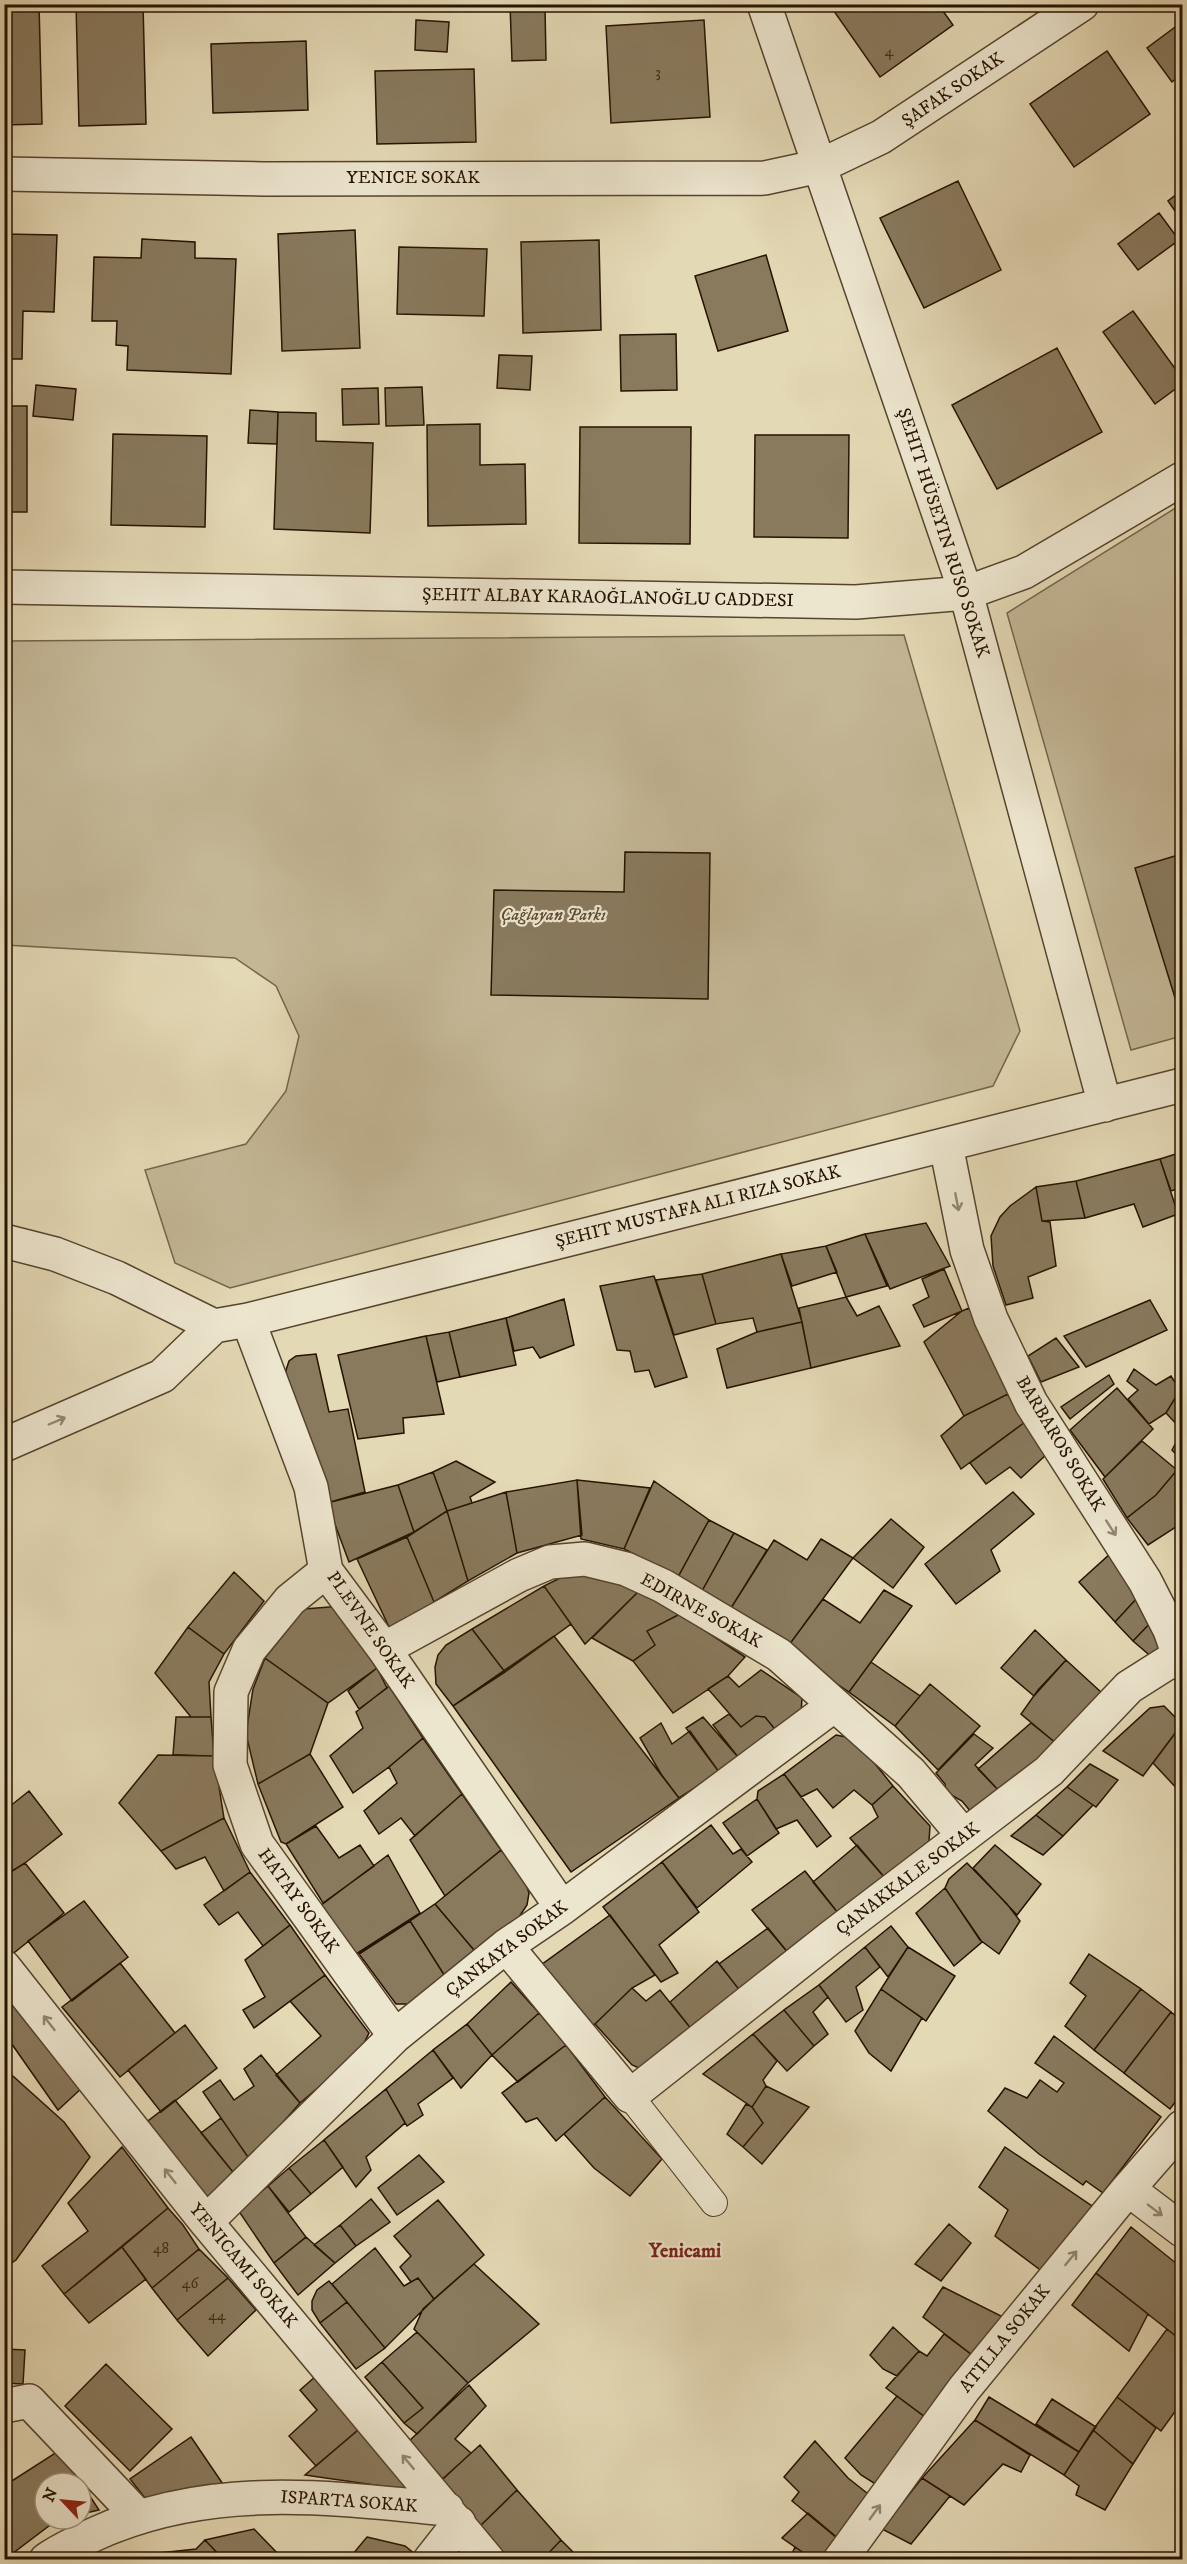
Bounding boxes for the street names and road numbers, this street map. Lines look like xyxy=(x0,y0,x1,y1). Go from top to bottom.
street label: ŞAFAK SOKAK xyxy=(898,48,1008,132)
street label: YENICE SOKAK xyxy=(346,167,480,189)
street label: ŞEHIT HÜSEYIN RUSO SOKAK xyxy=(892,405,994,661)
street label: ŞEHIT ALBAY KARAOĞLANOĞLU CADDESI xyxy=(422,584,794,612)
street label: ŞEHIT MUSTAFA ALI RIZA SOKAK xyxy=(553,1161,843,1253)
street label: BARBAROS SOKAK xyxy=(1011,1372,1109,1516)
street label: PLEVNE SOKAK xyxy=(322,1567,419,1693)
street label: EDIRNE SOKAK xyxy=(636,1569,766,1654)
street label: ÇANAKKALE SOKAK xyxy=(832,1818,985,1940)
street label: HATAY SOKAK xyxy=(253,1844,344,1958)
street label: ÇANKAYA SOKAK xyxy=(442,1896,573,2002)
street label: YENICAMI SOKAK xyxy=(184,2199,302,2333)
street label: ATILLA SOKAK xyxy=(955,2280,1055,2397)
street label: ISPARTA SOKAK xyxy=(280,2486,419,2518)

